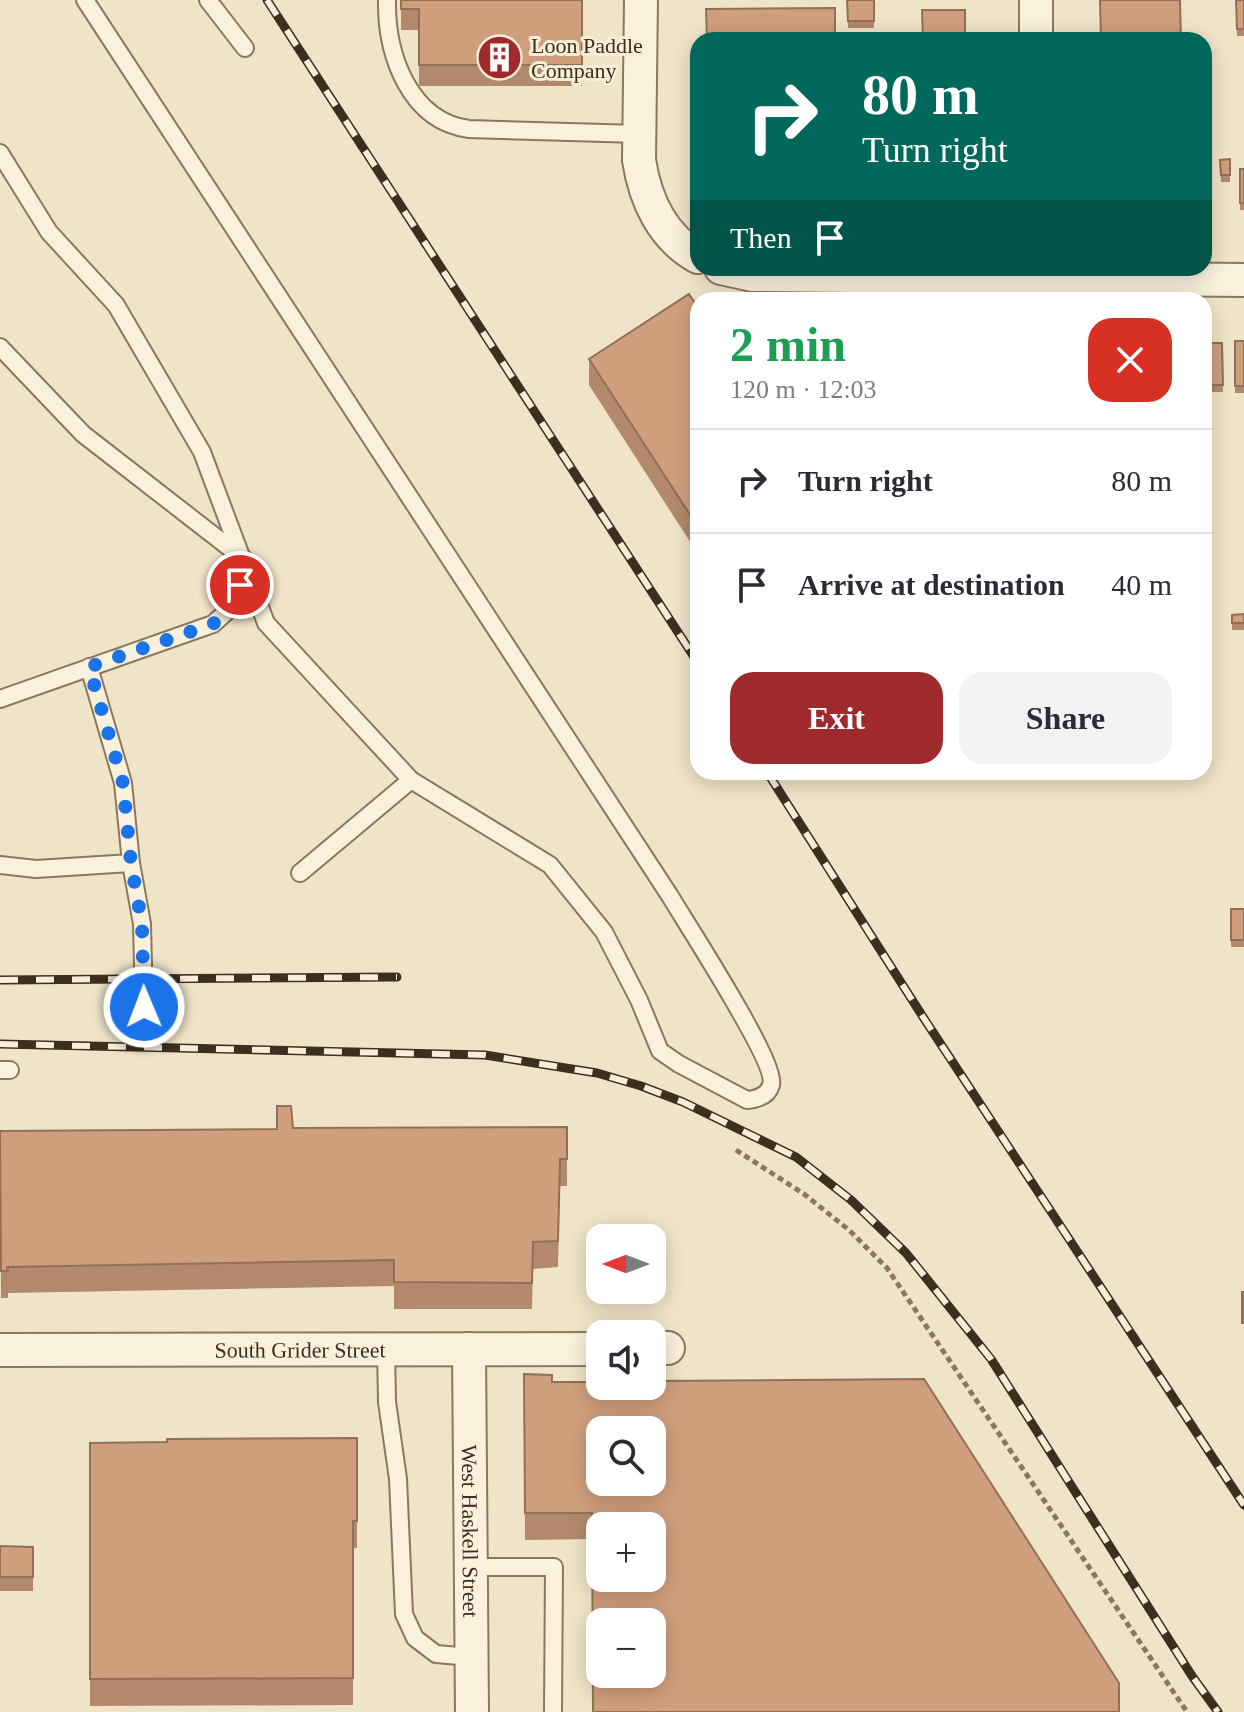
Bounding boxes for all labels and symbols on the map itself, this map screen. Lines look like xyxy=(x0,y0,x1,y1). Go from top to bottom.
place label: Loon Paddle Company xyxy=(531,33,643,83)
building icon: Loon Paddle Company xyxy=(476,34,524,82)
pin xyxy=(206,551,274,619)
position arrow xyxy=(102,965,186,1049)
north arrow xyxy=(586,1224,666,1304)
street label: South Grider Street xyxy=(214,1337,386,1362)
street label: West Haskell Street xyxy=(457,1444,484,1618)

